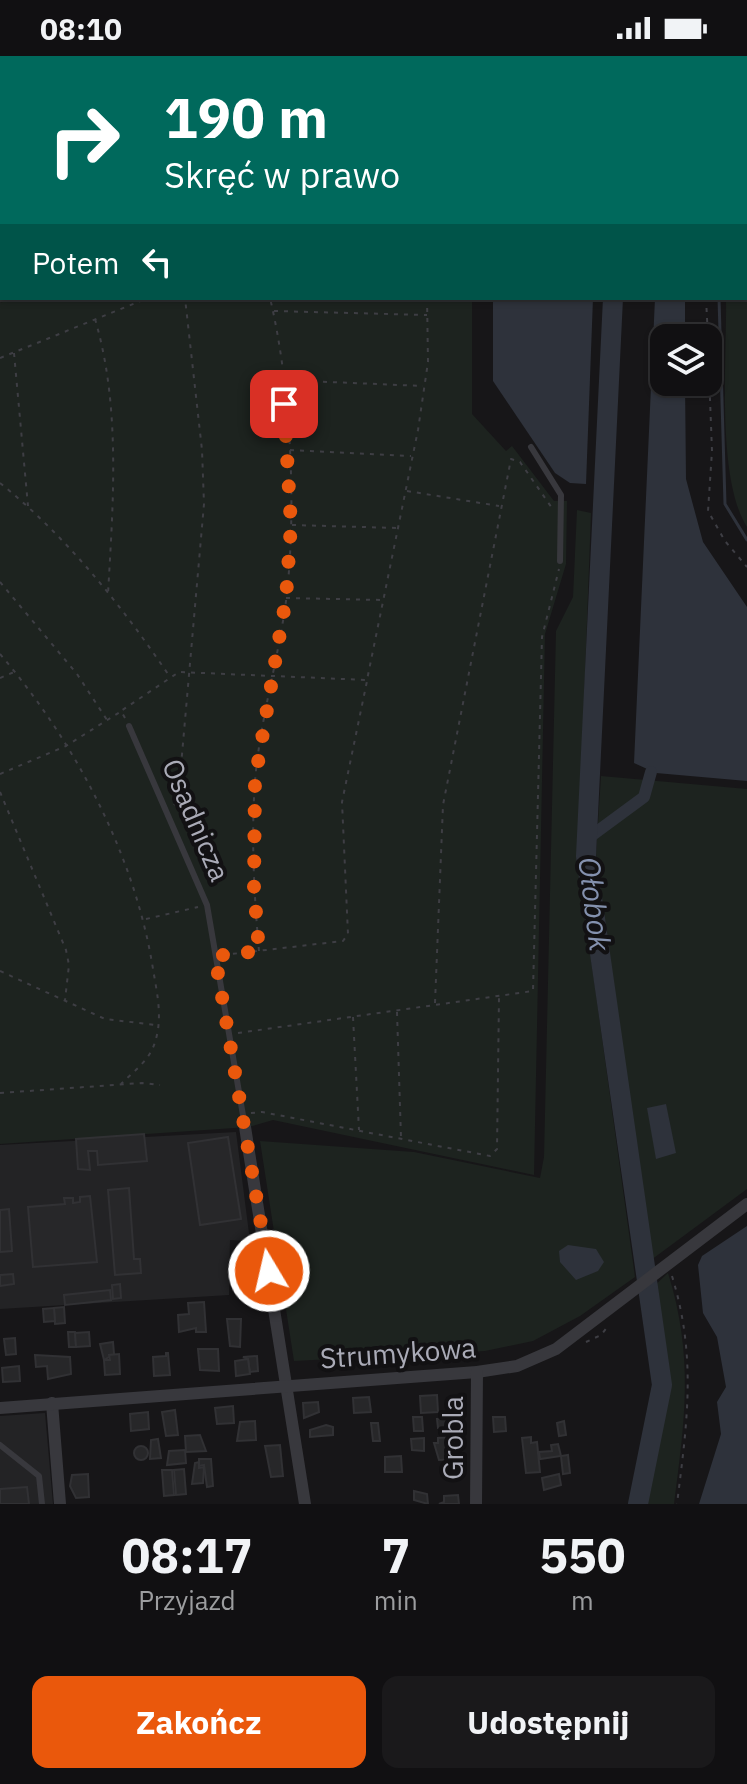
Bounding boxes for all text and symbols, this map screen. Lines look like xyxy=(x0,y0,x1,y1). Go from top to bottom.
text: 08:10 xyxy=(40,9,122,48)
text: 190 m xyxy=(164,81,328,153)
icon: right xyxy=(32,88,136,192)
text: Skręć w prawo xyxy=(164,151,400,198)
icon: left xyxy=(135,240,179,284)
text: Potem xyxy=(32,243,119,282)
map controls xyxy=(650,324,722,396)
button: layers xyxy=(650,324,722,396)
pin xyxy=(250,370,318,438)
icon: arrive xyxy=(262,382,306,426)
street label: Osadnicza xyxy=(154,753,239,887)
water label: Ołobok xyxy=(570,855,621,953)
position arrow xyxy=(227,1229,311,1313)
street label: Strumykowa xyxy=(319,1329,477,1376)
street label: Grobla xyxy=(434,1396,471,1480)
text: 08:17 xyxy=(121,1524,252,1586)
text: 7 xyxy=(381,1524,410,1586)
text: 550 xyxy=(539,1524,626,1586)
text: Przyjazd xyxy=(138,1583,236,1617)
text: min xyxy=(374,1583,418,1617)
text: m xyxy=(571,1583,594,1617)
button: Zakończ xyxy=(32,1676,366,1768)
button: Udostępnij xyxy=(382,1676,715,1768)

